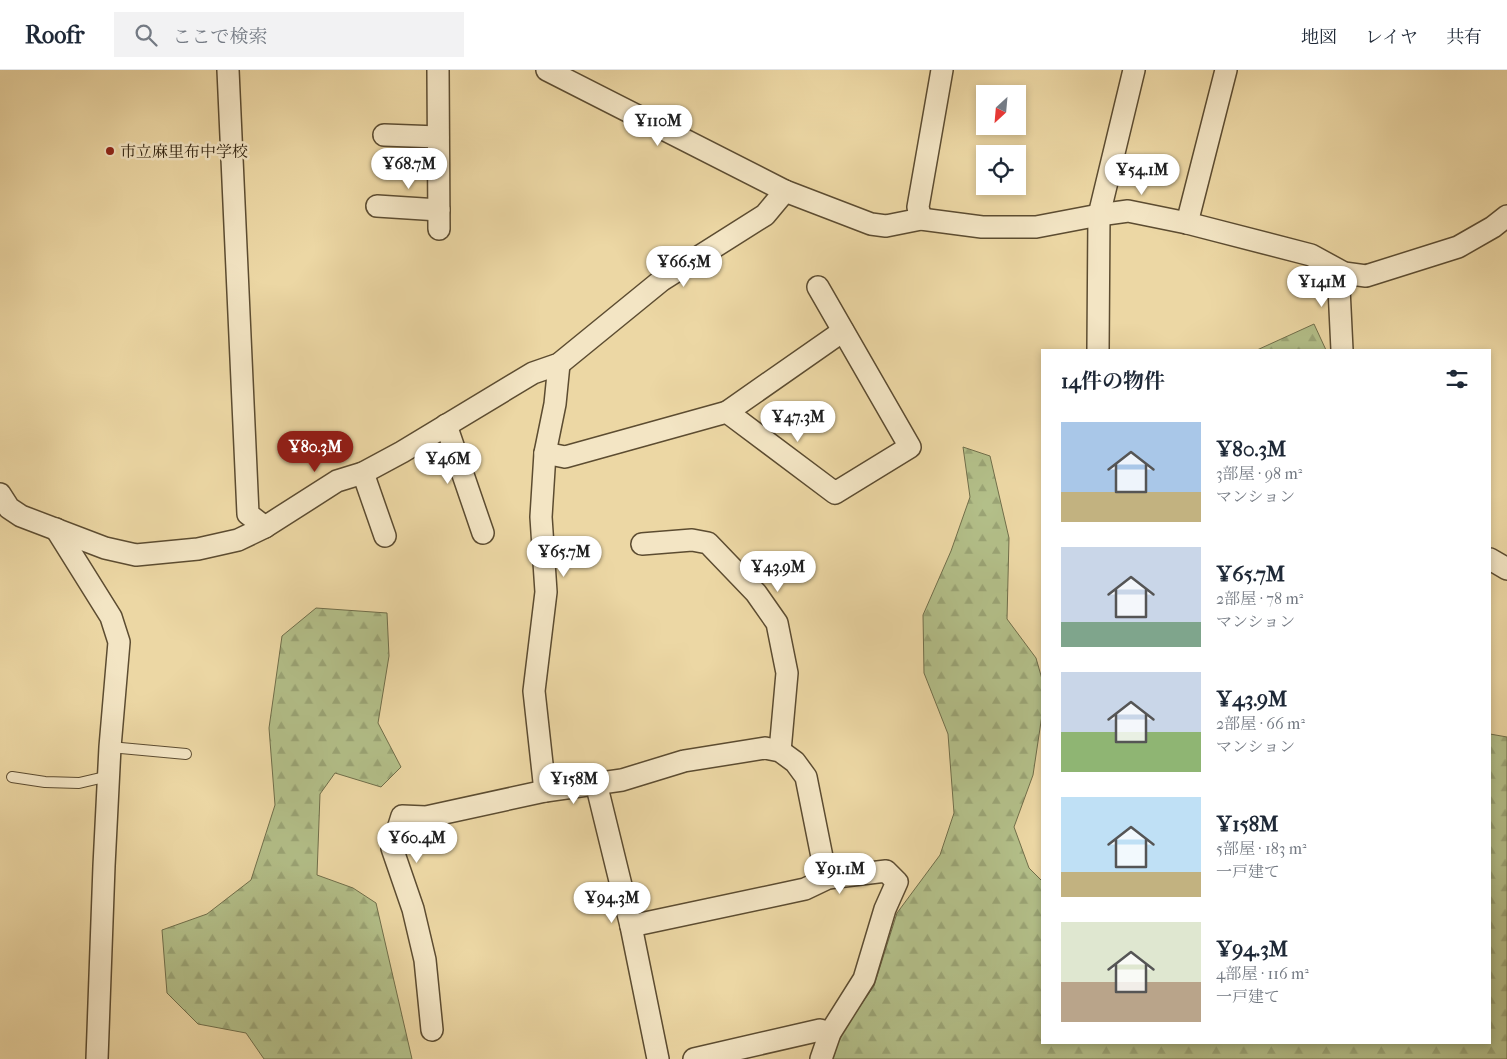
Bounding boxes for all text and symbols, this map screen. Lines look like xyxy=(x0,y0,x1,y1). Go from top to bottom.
search box xyxy=(114,12,464,57)
text: Roofr xyxy=(25,21,84,49)
icon: search xyxy=(132,21,160,49)
text: ここで検索 xyxy=(172,26,267,48)
text: 地図 xyxy=(1301,27,1337,48)
text: レイヤ xyxy=(1365,27,1418,48)
text: 共有 xyxy=(1446,27,1482,48)
north arrow xyxy=(976,85,1026,135)
map controls xyxy=(976,85,1026,195)
pin: ¥110M xyxy=(623,104,693,147)
text: ¥110M xyxy=(634,111,682,130)
place label: 市立麻里布中学校 xyxy=(120,142,248,161)
marker: 市立麻里布中学校 xyxy=(104,145,116,157)
button: locate xyxy=(976,145,1026,195)
pin: ¥68.7M xyxy=(368,148,450,190)
text: ¥68.7M xyxy=(382,154,436,173)
pin: ¥54.1M xyxy=(1101,154,1183,196)
text: ¥54.1M xyxy=(1116,160,1168,179)
pin: ¥66.5M xyxy=(643,246,725,288)
text: ¥66.5M xyxy=(657,252,711,271)
pin: ¥141M xyxy=(1287,266,1357,308)
text: ¥141M xyxy=(1298,272,1346,291)
icon: filters xyxy=(1443,365,1471,393)
text: 14件の物件 xyxy=(1061,369,1165,393)
pin: ¥47.3M xyxy=(757,400,839,443)
text: ¥47.3M xyxy=(771,407,825,426)
pin: ¥80.3M xyxy=(274,430,356,473)
text: ¥80.3M xyxy=(288,437,342,456)
text: ¥80.3M xyxy=(1216,437,1286,461)
pin: ¥46M xyxy=(418,442,478,485)
icon: home xyxy=(1101,442,1161,502)
text: ¥46M xyxy=(425,449,471,468)
text: 3部屋 · 98 m² xyxy=(1216,464,1302,483)
text: マンション xyxy=(1216,487,1295,506)
pin: ¥65.7M xyxy=(523,536,605,578)
text: ¥65.7M xyxy=(538,542,590,561)
pin: ¥43.9M xyxy=(737,550,819,593)
text: ¥43.9M xyxy=(751,557,805,576)
text: ¥65.7M xyxy=(1216,562,1285,586)
icon: home xyxy=(1101,567,1161,627)
text: 2部屋 · 78 m² xyxy=(1216,589,1303,608)
text: マンション xyxy=(1216,612,1295,631)
text: ¥43.9M xyxy=(1216,687,1287,711)
icon: home xyxy=(1101,692,1161,752)
text: 2部屋 · 66 m² xyxy=(1216,714,1305,733)
text: マンション xyxy=(1216,737,1295,756)
pin: ¥158M xyxy=(539,762,609,805)
text: ¥158M xyxy=(550,769,598,788)
text: ¥158M xyxy=(1216,812,1279,836)
icon: home xyxy=(1101,817,1161,877)
pin: ¥60.4M xyxy=(376,822,458,864)
text: ¥60.4M xyxy=(388,828,446,847)
text: 5部屋 · 183 m² xyxy=(1216,839,1307,858)
pin: ¥91.1M xyxy=(799,852,881,895)
text: ¥91.1M xyxy=(815,859,865,878)
text: 一戸建て xyxy=(1216,862,1280,881)
pin: ¥94.3M xyxy=(571,882,653,924)
text: ¥94.3M xyxy=(585,888,639,907)
text: ¥94.3M xyxy=(1216,937,1288,961)
icon: home xyxy=(1101,942,1161,1002)
text: 4部屋 · 116 m² xyxy=(1216,964,1309,983)
text: 一戸建て xyxy=(1216,987,1280,1006)

